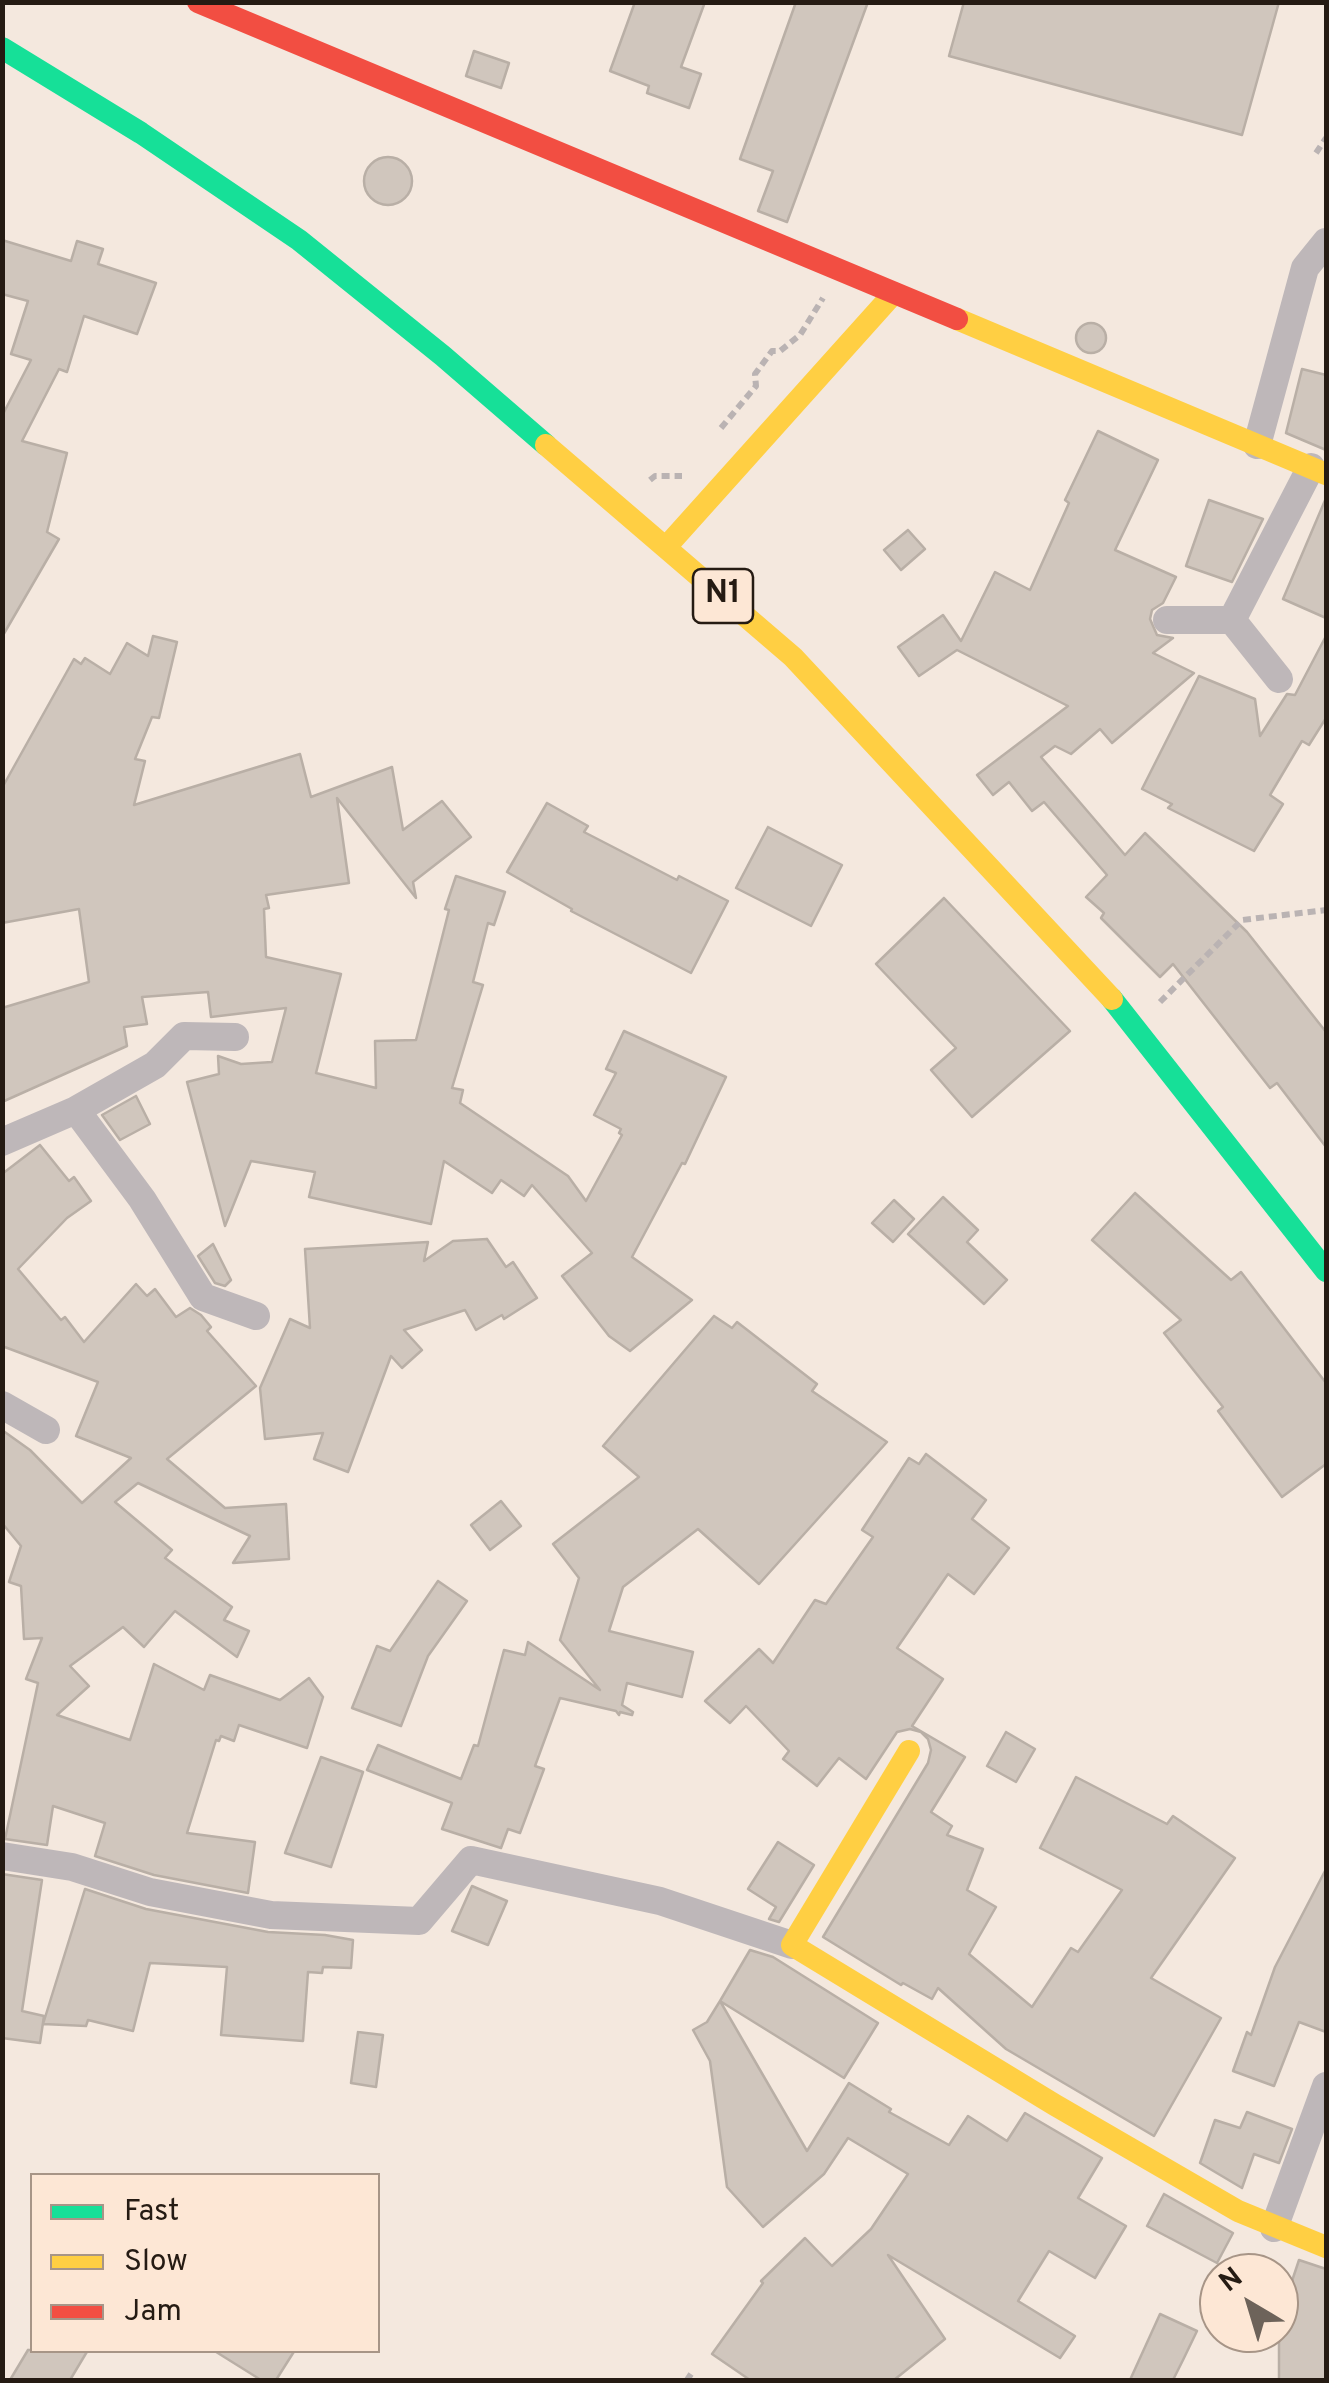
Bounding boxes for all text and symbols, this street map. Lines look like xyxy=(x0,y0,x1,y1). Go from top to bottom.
road number: N1 xyxy=(693,569,753,623)
legend xyxy=(30,2173,380,2353)
text: Fast xyxy=(124,2194,179,2231)
text: Slow xyxy=(124,2244,188,2281)
north arrow xyxy=(1199,2253,1299,2353)
text: N xyxy=(1213,2261,1251,2301)
text: Jam xyxy=(124,2294,182,2331)

